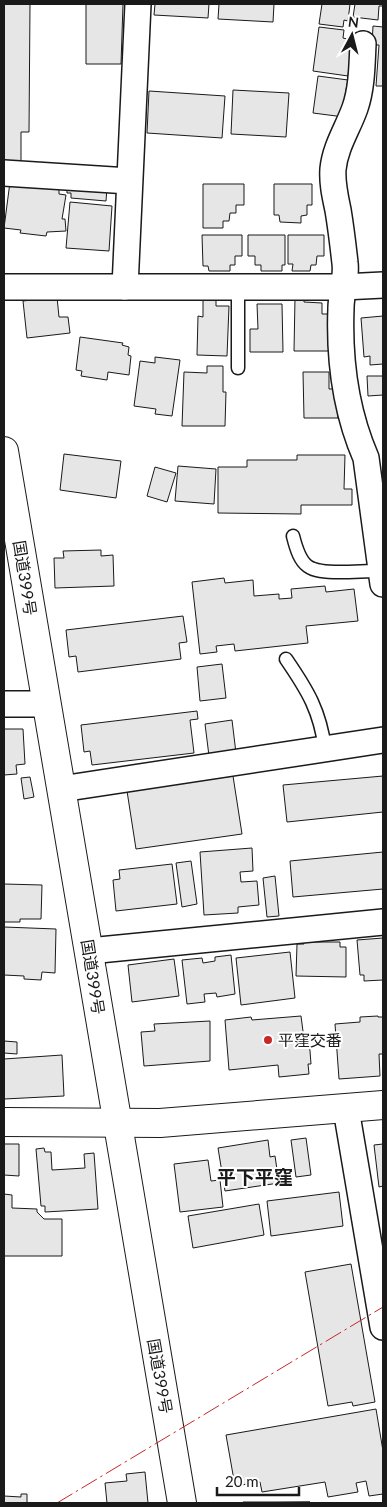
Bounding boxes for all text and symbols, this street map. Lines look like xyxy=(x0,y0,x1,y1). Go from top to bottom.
north arrow xyxy=(327,10,377,60)
text: N xyxy=(347,13,360,31)
street label: 国道399号 xyxy=(10,539,41,617)
street label: 国道399号 xyxy=(78,938,109,1016)
place label: 平窪交番 xyxy=(278,1030,342,1049)
marker: 平窪交番 xyxy=(262,1034,274,1046)
district label: 平下平窪 xyxy=(217,1165,293,1188)
street label: 国道399号 xyxy=(145,1337,176,1415)
scale bar xyxy=(217,1464,300,1496)
text: 20 m xyxy=(225,1472,259,1490)

